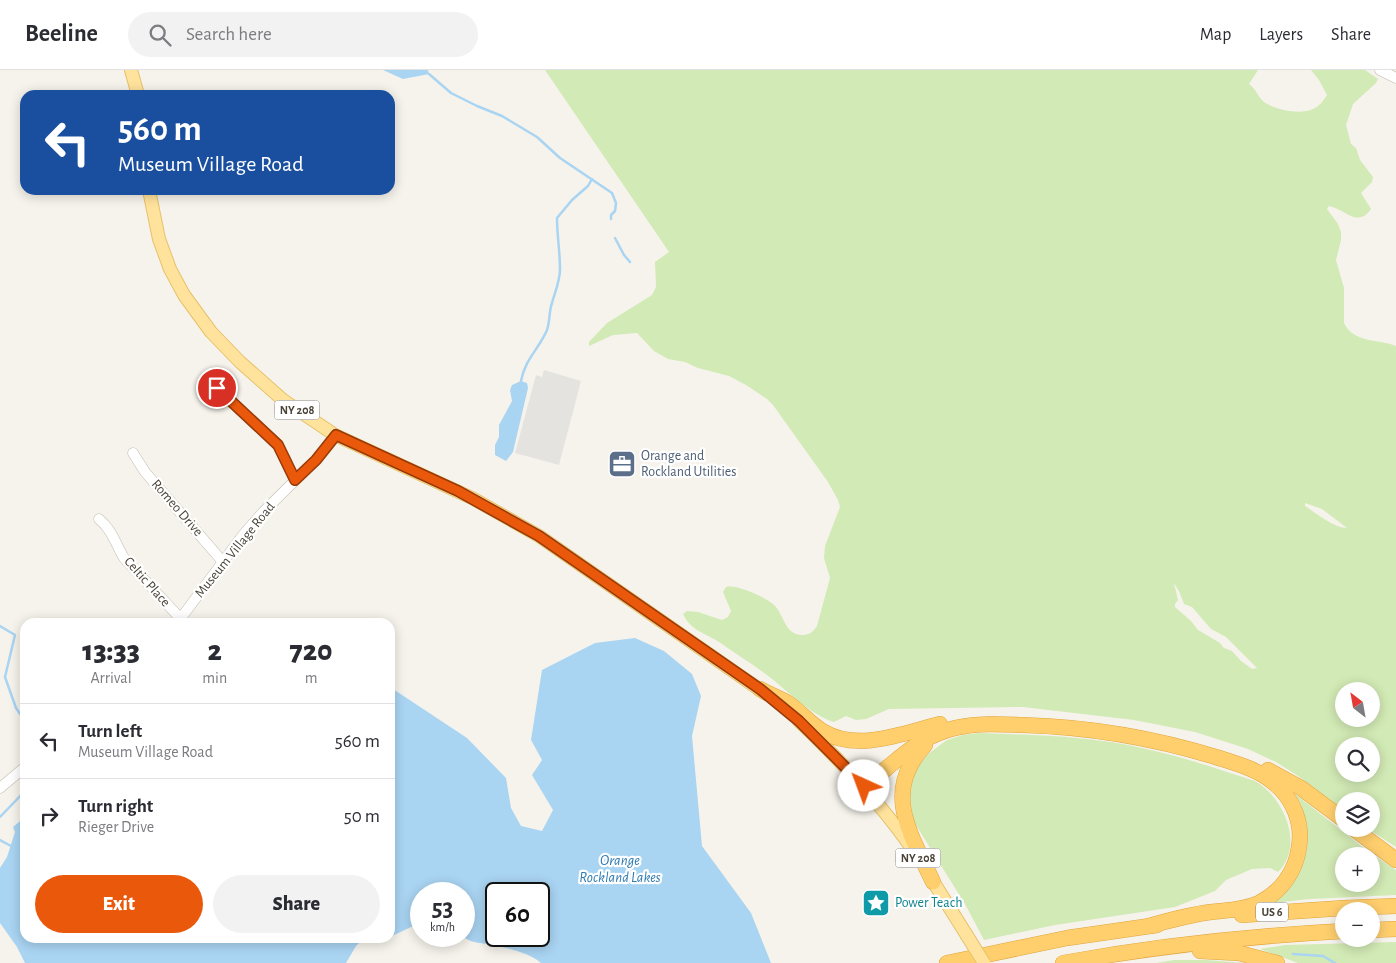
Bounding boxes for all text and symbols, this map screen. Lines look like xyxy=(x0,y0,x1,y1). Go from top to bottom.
search box xyxy=(128,12,478,57)
icon: search xyxy=(146,21,174,49)
text: Beeline xyxy=(25,22,98,46)
text: Search here xyxy=(186,25,272,44)
text: Map xyxy=(1200,26,1231,44)
text: Layers xyxy=(1259,26,1303,44)
text: Share xyxy=(1331,26,1371,44)
icon: left xyxy=(35,110,100,175)
text: 560 m xyxy=(118,112,202,147)
text: Museum Village Road xyxy=(118,153,304,175)
pin xyxy=(196,367,238,409)
icon: arrive xyxy=(203,374,231,402)
road number: NY 208 xyxy=(274,400,320,420)
office icon: Orange and Rockland Utilities xyxy=(607,449,637,479)
place label: Orange and Rockland Utilities xyxy=(641,449,736,479)
street label: Romeo Drive xyxy=(149,477,205,539)
street label: Museum Village Road xyxy=(192,500,278,600)
street label: Celtic Place xyxy=(121,554,173,610)
text: 13:33 xyxy=(82,636,140,666)
text: 2 xyxy=(207,636,222,666)
text: 720 xyxy=(290,636,333,666)
text: Arrival xyxy=(91,670,132,686)
text: min xyxy=(202,670,227,686)
text: m xyxy=(305,670,317,686)
north arrow xyxy=(1335,682,1380,728)
map controls xyxy=(1335,682,1380,947)
text: Turn left xyxy=(78,722,142,741)
icon: left xyxy=(35,727,63,755)
text: 560 m xyxy=(335,732,380,751)
button: search xyxy=(1335,737,1380,782)
text: Museum Village Road xyxy=(78,744,213,760)
position arrow xyxy=(837,759,889,811)
button: layers xyxy=(1335,792,1380,837)
text: Turn right xyxy=(78,797,153,816)
icon: right xyxy=(35,802,63,830)
text: 50 m xyxy=(344,807,380,826)
text: Rieger Drive xyxy=(78,819,154,835)
button: + xyxy=(1335,847,1380,892)
road number: NY 208 xyxy=(896,848,940,868)
water label: Orange Rockland Lakes xyxy=(579,853,661,885)
button: Exit xyxy=(35,875,203,933)
button: Share xyxy=(213,875,380,933)
speed limit sign: 60 xyxy=(485,882,550,947)
place icon: Power Teach xyxy=(861,888,891,918)
text: 53 xyxy=(432,896,453,921)
place label: Power Teach xyxy=(895,896,962,910)
road number: US 6 xyxy=(1256,902,1288,922)
button: − xyxy=(1335,902,1380,947)
text: km/h xyxy=(430,921,455,933)

